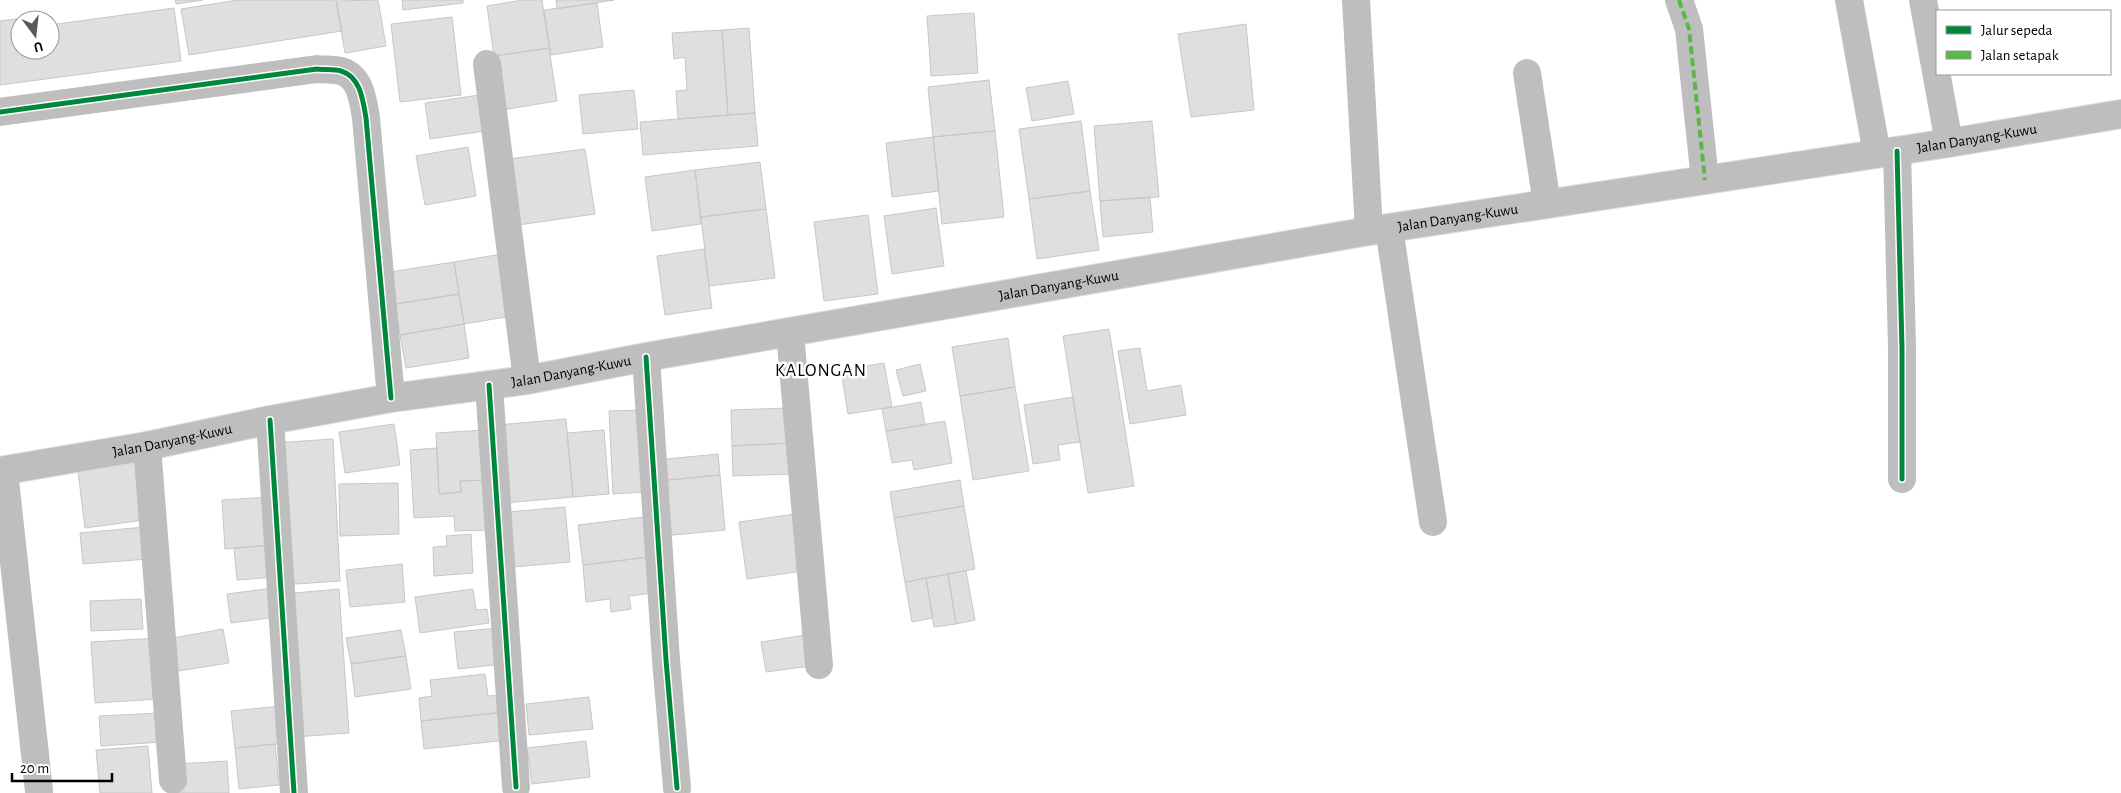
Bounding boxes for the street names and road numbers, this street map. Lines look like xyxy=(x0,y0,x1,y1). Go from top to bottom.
street label: Jalan Danyang-Kuwu xyxy=(1916,121,2038,155)
street label: Jalan Danyang-Kuwu xyxy=(1397,201,1519,234)
street label: Jalan Danyang-Kuwu xyxy=(998,267,1120,303)
street label: Jalan Danyang-Kuwu xyxy=(510,353,633,389)
street label: Jalan Danyang-Kuwu xyxy=(111,421,234,459)

